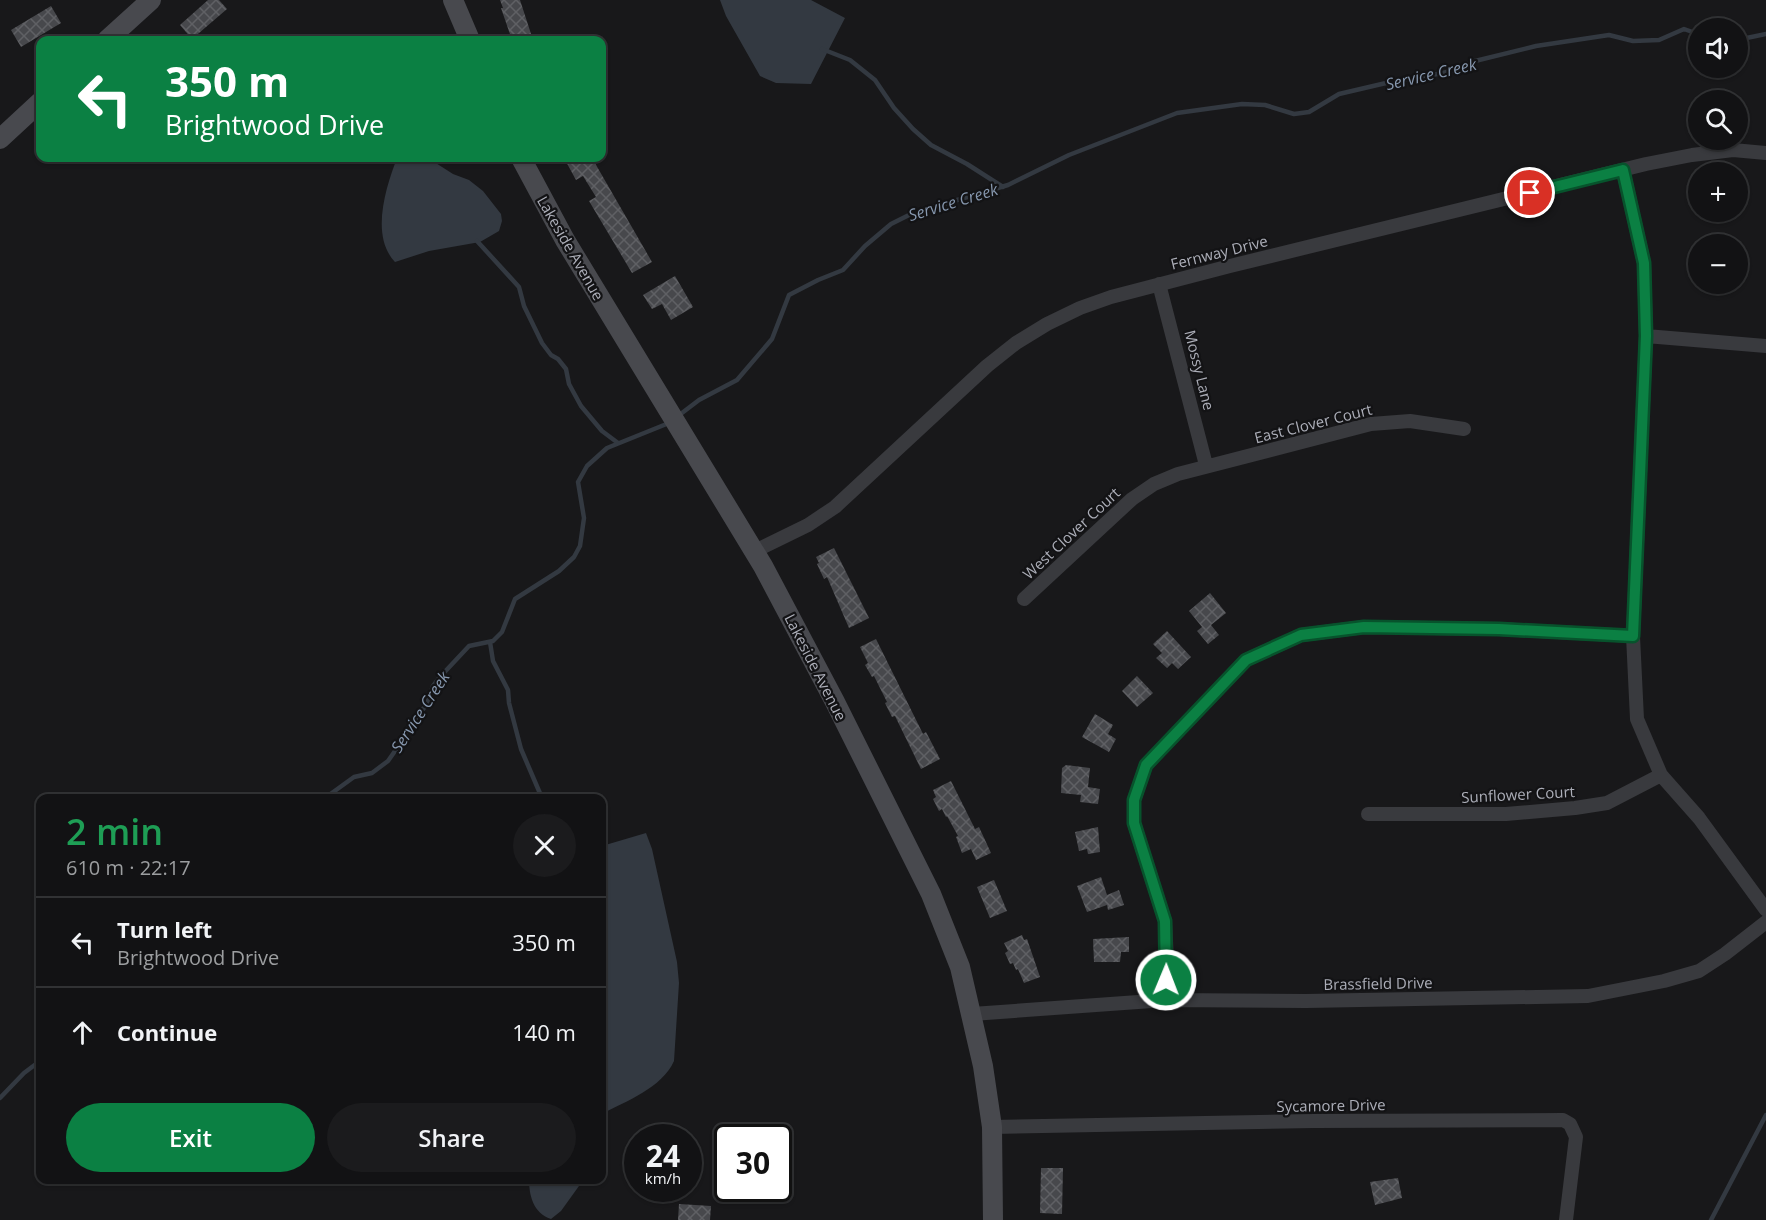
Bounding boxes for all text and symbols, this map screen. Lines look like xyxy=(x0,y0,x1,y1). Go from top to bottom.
map controls xyxy=(1688,18,1748,294)
button: sound xyxy=(1688,18,1748,78)
text: 350 m xyxy=(165,52,289,109)
water label: Service Creek xyxy=(1383,53,1480,95)
icon: left xyxy=(66,60,144,138)
button: search xyxy=(1688,90,1748,150)
text: Brightwood Drive xyxy=(165,106,384,143)
button: + xyxy=(1688,162,1748,222)
pin xyxy=(1504,167,1555,218)
icon: arrive xyxy=(1513,176,1546,209)
water label: Service Creek xyxy=(905,178,1002,226)
street label: Lakeside Avenue xyxy=(533,192,609,304)
street label: Fernway Drive xyxy=(1168,230,1270,274)
button: − xyxy=(1688,234,1748,294)
street label: Mossy Lane xyxy=(1180,328,1220,412)
street label: East Clover Court xyxy=(1252,399,1374,447)
street label: West Clover Court xyxy=(1018,483,1124,583)
street label: Lakeside Avenue xyxy=(781,610,851,724)
water label: Service Creek xyxy=(386,666,455,757)
street label: Sunflower Court xyxy=(1461,781,1575,807)
text: 2 min xyxy=(66,807,163,856)
button: close xyxy=(513,814,576,877)
text: 610 m · 22:17 xyxy=(66,854,191,881)
text: Turn left xyxy=(117,914,212,944)
icon: left xyxy=(66,926,99,959)
text: 350 m xyxy=(512,927,576,957)
text: Brightwood Drive xyxy=(117,944,279,971)
position arrow xyxy=(1134,948,1198,1012)
street label: Brassfield Drive xyxy=(1323,972,1433,994)
icon: ahead xyxy=(66,1016,99,1049)
text: Continue xyxy=(117,1017,217,1047)
text: 140 m xyxy=(512,1017,576,1047)
street label: Sycamore Drive xyxy=(1276,1094,1386,1116)
button: Exit xyxy=(66,1103,315,1172)
button: Share xyxy=(327,1103,576,1172)
speed limit sign: 30 xyxy=(714,1124,792,1202)
text: 24 xyxy=(646,1135,680,1176)
text: km/h xyxy=(645,1168,681,1188)

